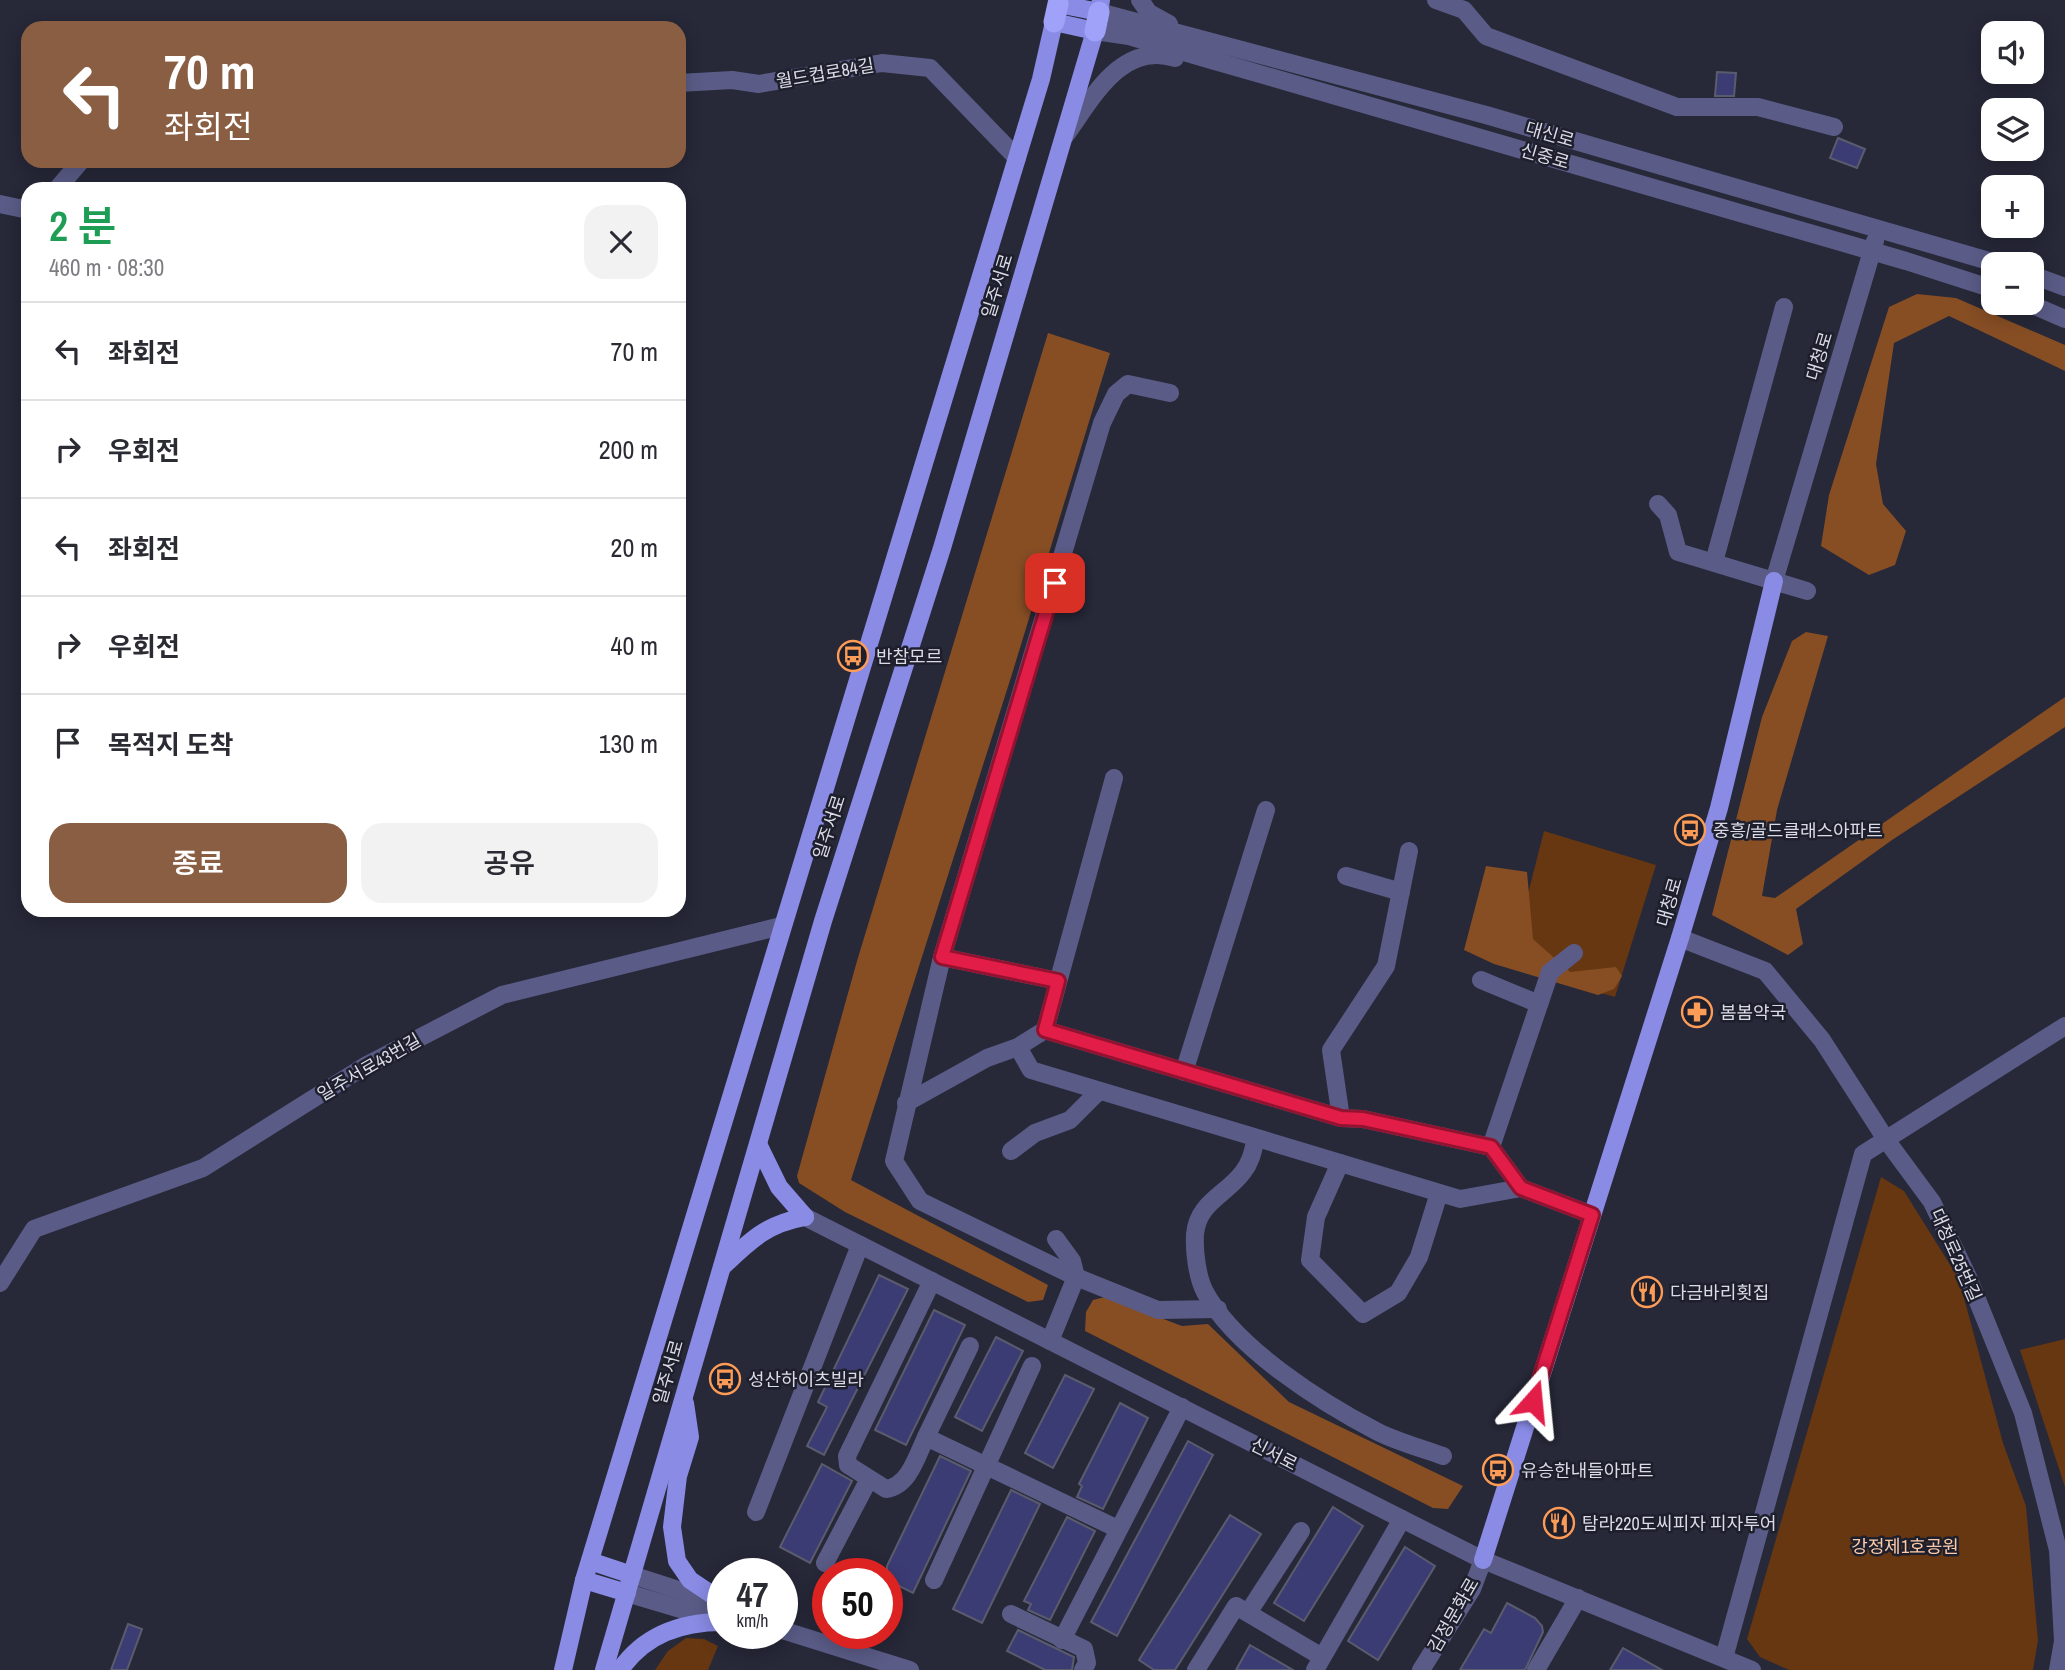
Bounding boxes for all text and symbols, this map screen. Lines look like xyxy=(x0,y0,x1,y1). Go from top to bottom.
map controls xyxy=(1981,21,2044,315)
button: sound xyxy=(1981,21,2044,84)
text: 70 m xyxy=(164,38,256,104)
icon: left xyxy=(49,49,140,140)
street label: 월드컵로84길 xyxy=(774,52,876,94)
button: layers xyxy=(1981,98,2044,161)
text: 좌회전 xyxy=(164,105,252,148)
street label: 대신로 xyxy=(1523,115,1577,153)
street label: 신중로 xyxy=(1518,137,1572,175)
button: + xyxy=(1981,175,2044,238)
text: 2 분 xyxy=(49,198,116,254)
button: close xyxy=(584,205,658,279)
street label: 일주서로 xyxy=(975,251,1019,321)
text: 460 m · 08:30 xyxy=(49,252,164,283)
button: − xyxy=(1981,252,2044,315)
street label: 대청로 xyxy=(1800,329,1838,383)
icon: left xyxy=(49,332,87,370)
text: 70 m xyxy=(611,334,658,369)
text: 좌회전 xyxy=(108,335,180,370)
icon: right xyxy=(49,430,87,468)
text: 200 m xyxy=(599,432,658,467)
text: 우회전 xyxy=(108,433,180,468)
icon: left xyxy=(49,528,87,566)
text: 20 m xyxy=(611,530,658,565)
text: 좌회전 xyxy=(108,531,180,566)
pin xyxy=(1025,553,1085,613)
icon: arrive xyxy=(1036,564,1074,602)
icon: right xyxy=(49,626,87,664)
text: 40 m xyxy=(611,628,658,663)
text: 우회전 xyxy=(108,629,180,664)
bus stop icon: 반참모르 xyxy=(836,639,870,673)
place label: 반참모르 xyxy=(876,644,942,669)
icon: arrive xyxy=(49,724,87,762)
text: 130 m xyxy=(599,726,658,761)
text: 목적지 도착 xyxy=(108,727,234,762)
street label: 일주서로 xyxy=(807,792,851,862)
bus stop icon: 중흥/골드클래스아파트 xyxy=(1673,813,1707,847)
place label: 중흥/골드클래스아파트 xyxy=(1713,818,1883,843)
button: 종료 xyxy=(49,823,347,903)
button: 공유 xyxy=(361,823,658,903)
street label: 대청로 xyxy=(1650,875,1688,929)
pharmacy icon: 봄봄약국 xyxy=(1680,995,1714,1029)
place label: 봄봄약국 xyxy=(1720,1000,1786,1025)
street label: 일주서로43번길 xyxy=(313,1027,425,1107)
street label: 대청로25번길 xyxy=(1924,1205,1988,1305)
restaurant icon: 다금바리횟집 xyxy=(1630,1275,1664,1309)
place label: 다금바리횟집 xyxy=(1670,1280,1769,1305)
street label: 일주서로 xyxy=(647,1337,689,1407)
bus stop icon: 성산하이츠빌라 xyxy=(708,1362,742,1396)
position arrow xyxy=(1496,1364,1570,1438)
place label: 성산하이츠빌라 xyxy=(748,1367,864,1392)
street label: 신서로 xyxy=(1246,1432,1302,1476)
bus stop icon: 유승한내들아파트 xyxy=(1481,1453,1515,1487)
place label: 유승한내들아파트 xyxy=(1521,1458,1653,1483)
restaurant icon: 탐라220도씨피자 피자투어 xyxy=(1542,1506,1576,1540)
place label: 탐라220도씨피자 피자투어 xyxy=(1582,1511,1776,1536)
park label: 강정제1호공원 xyxy=(1851,1534,1959,1559)
speed limit sign: 50 xyxy=(812,1558,903,1649)
text: 47 xyxy=(737,1571,768,1618)
street label: 김정문화로 xyxy=(1421,1573,1485,1657)
text: km/h xyxy=(737,1608,769,1633)

